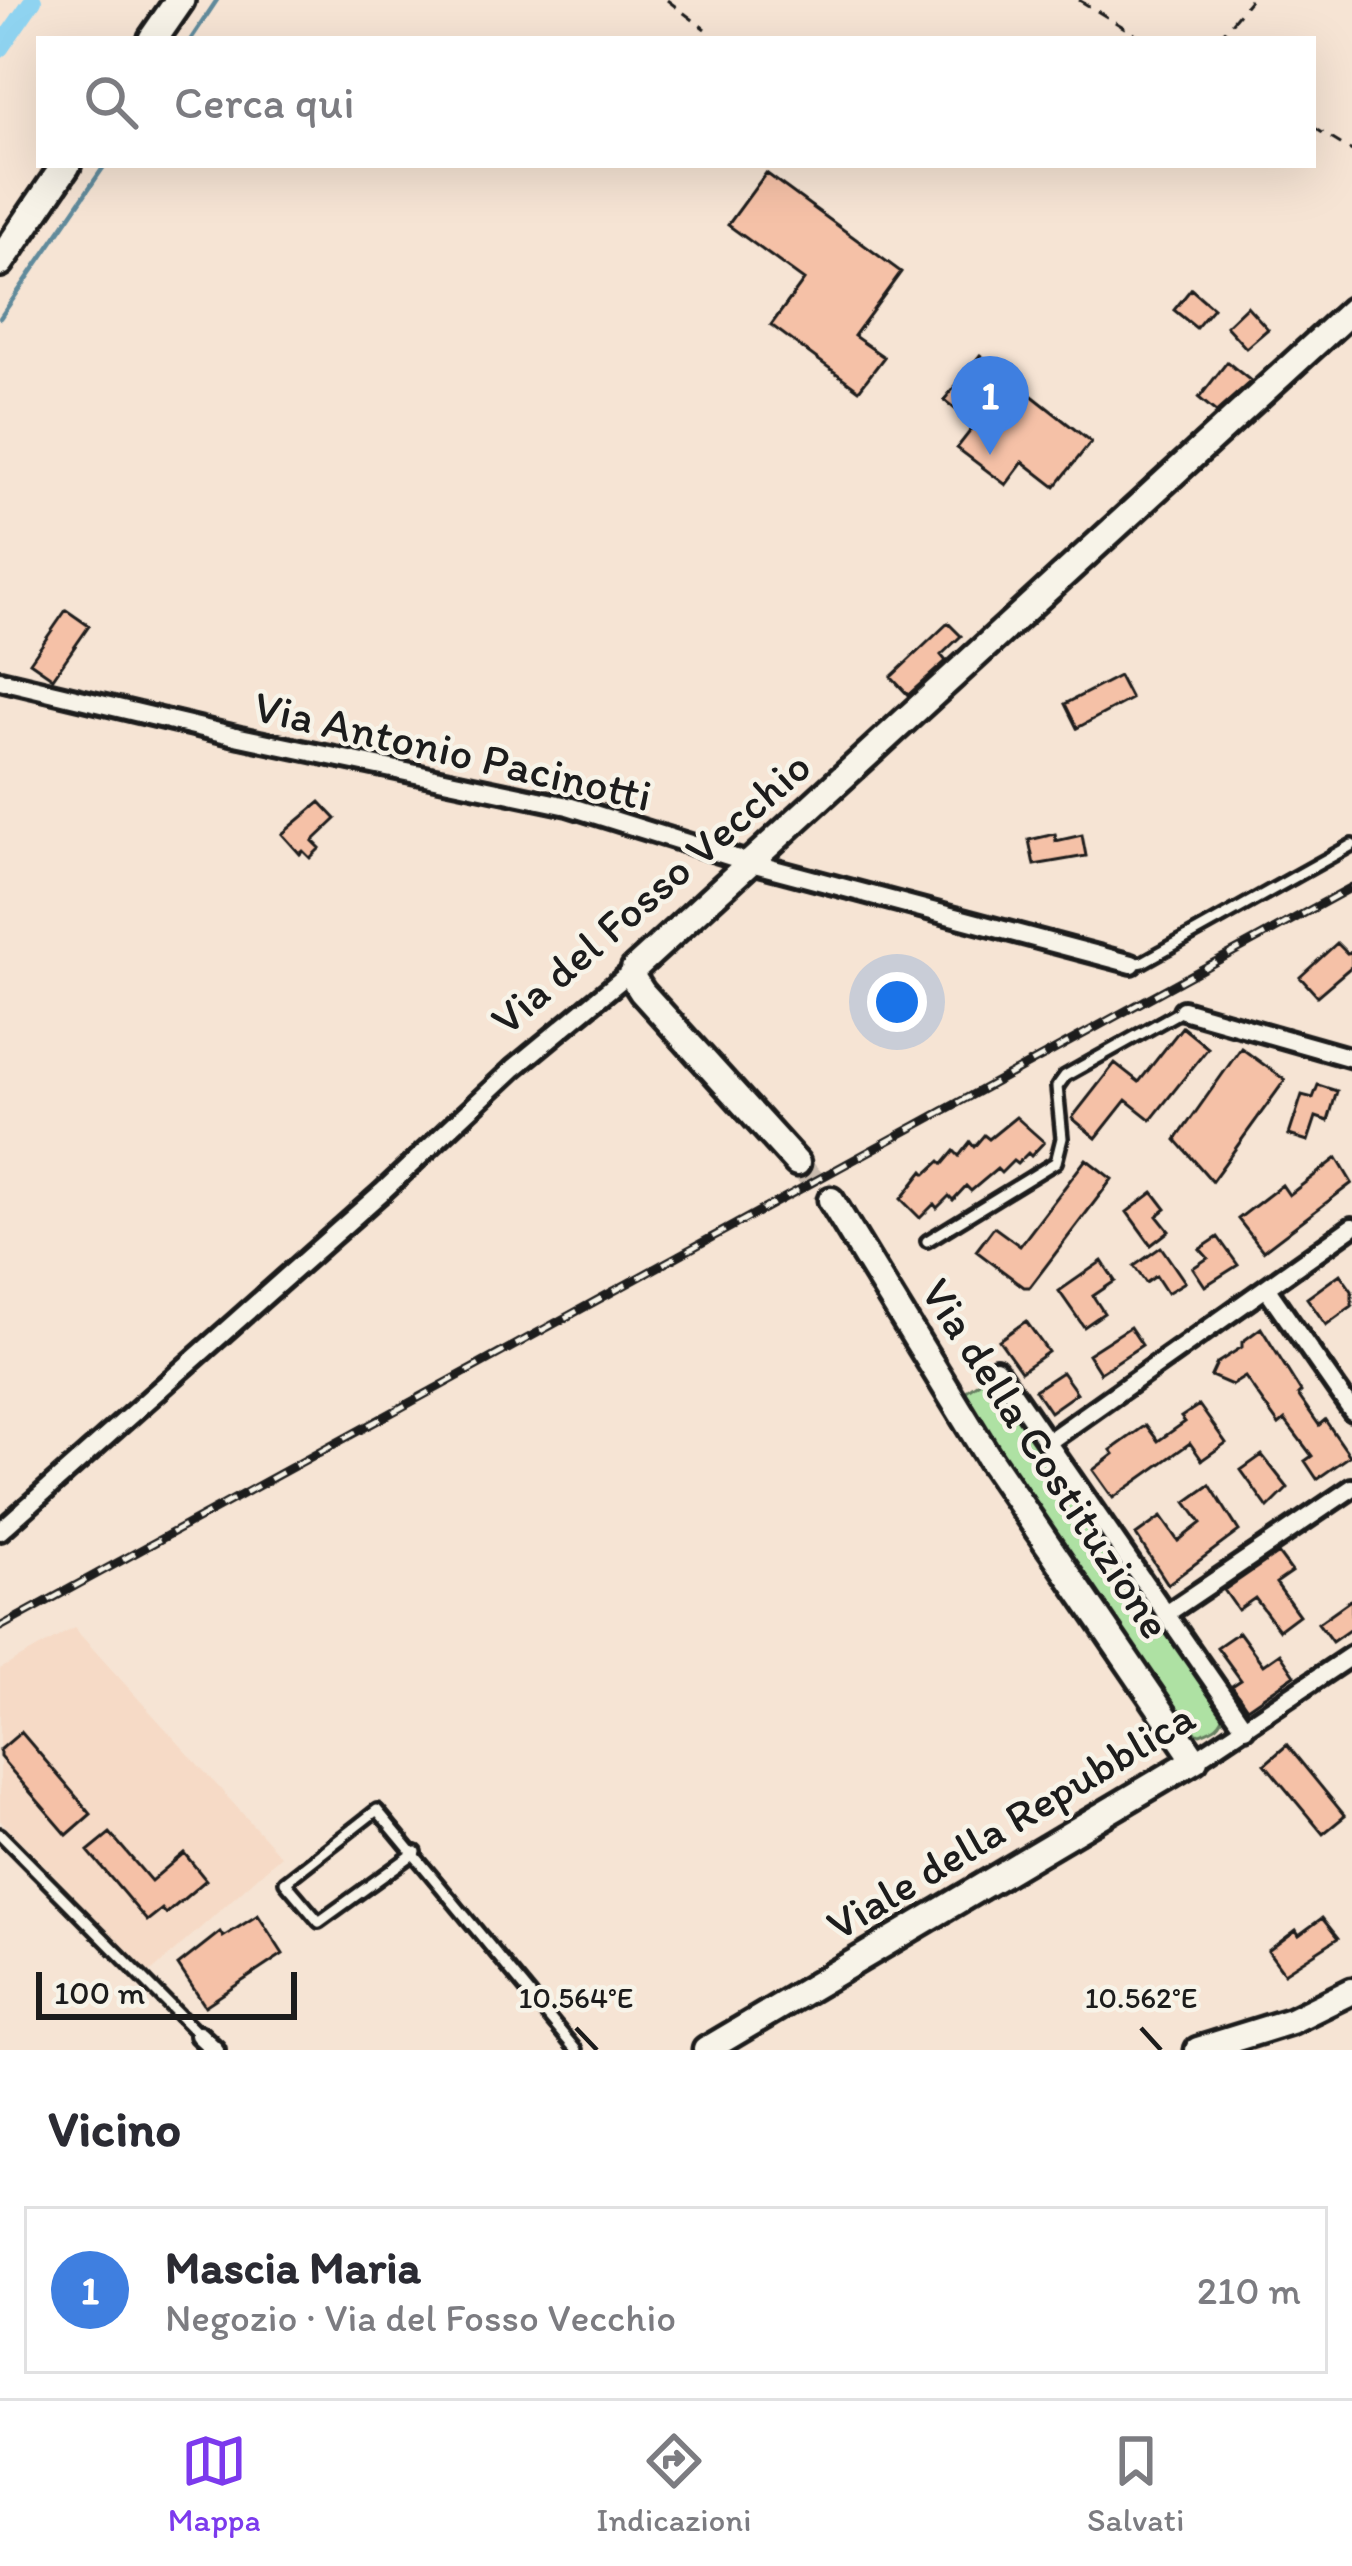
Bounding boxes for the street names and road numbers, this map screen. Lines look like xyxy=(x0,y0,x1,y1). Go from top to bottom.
street label: Via Antonio Pacinotti xyxy=(249,678,657,822)
street label: Via del Fosso Vecchio xyxy=(479,738,821,1046)
street label: Via della Costituzione xyxy=(910,1268,1184,1648)
street label: Viale della Repubblica xyxy=(816,1689,1204,1951)

